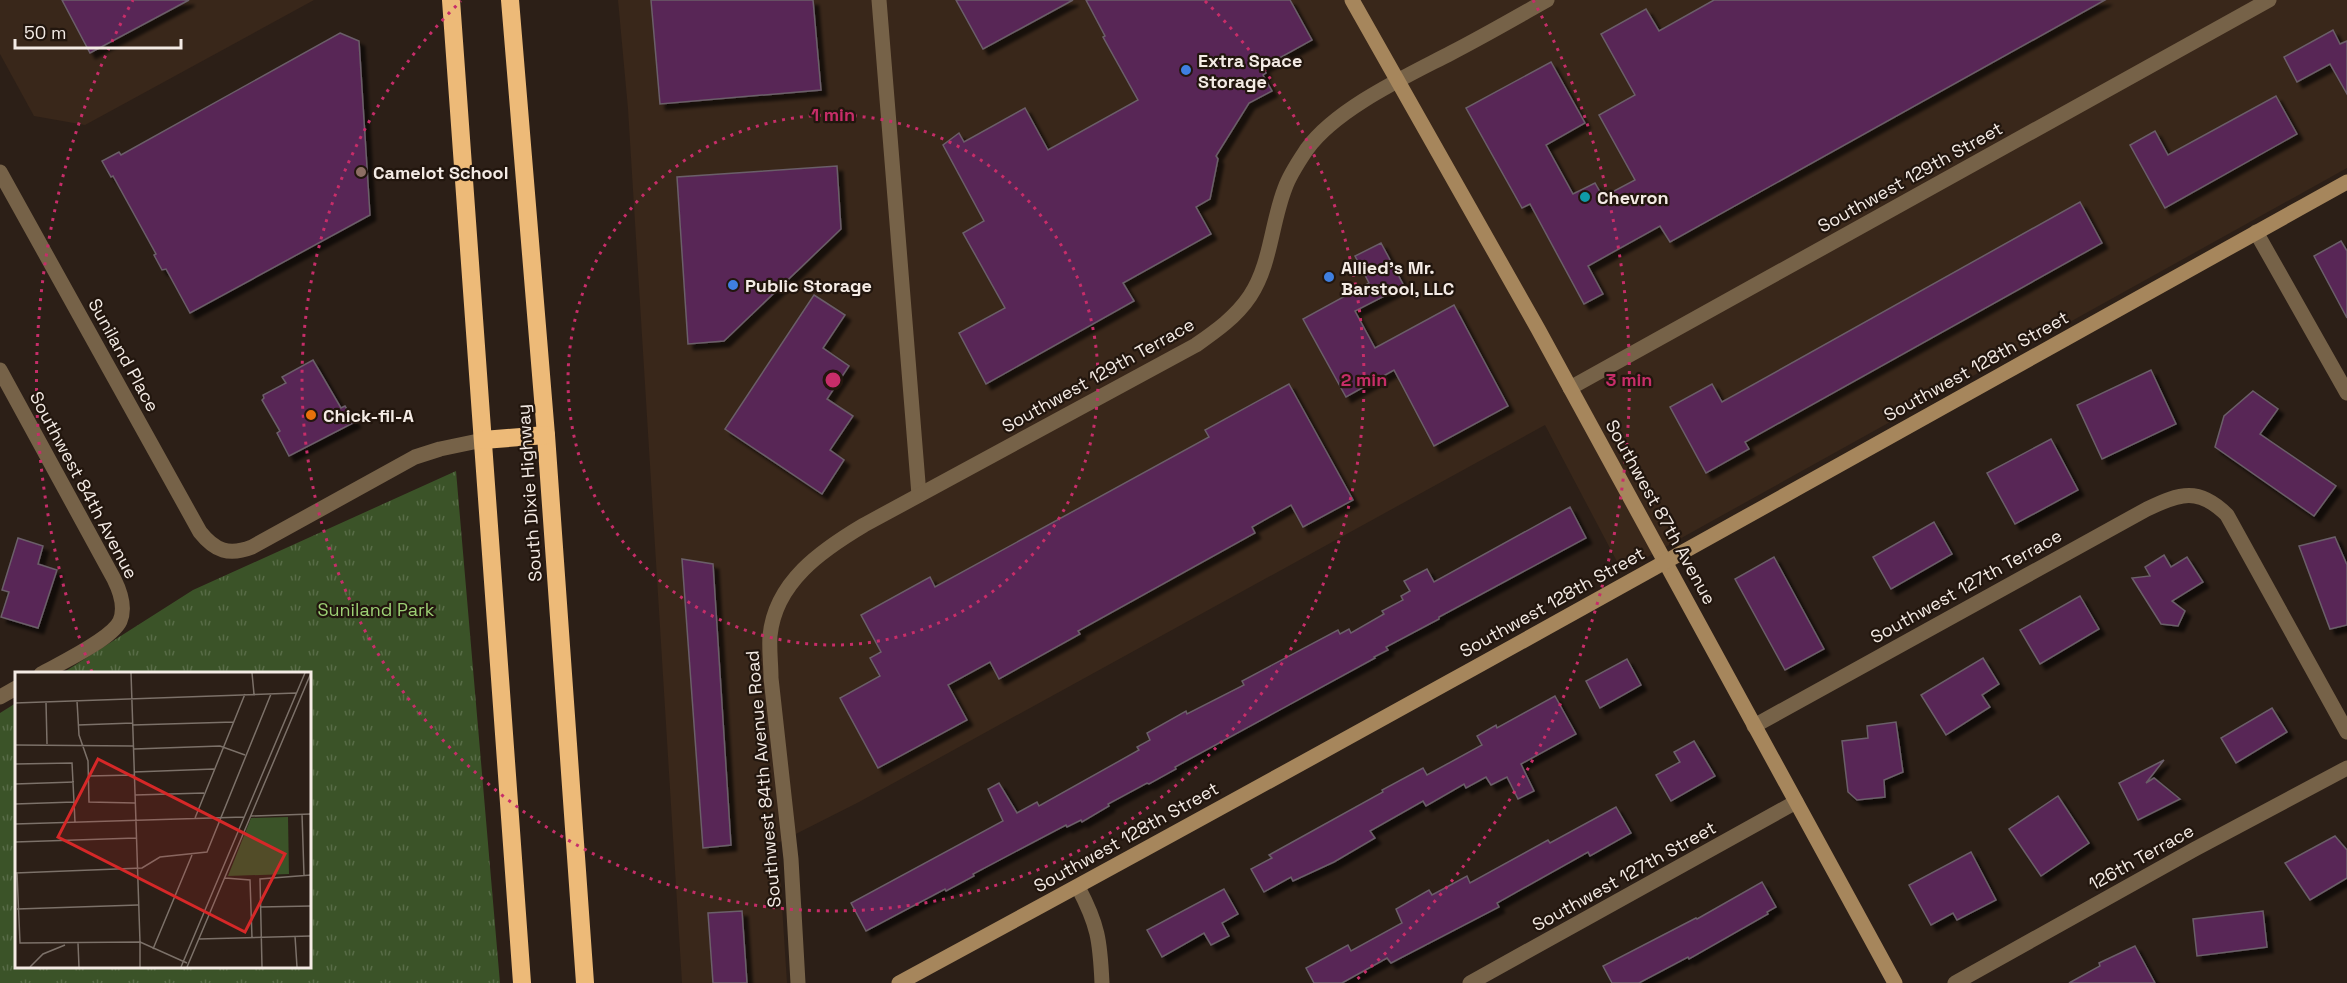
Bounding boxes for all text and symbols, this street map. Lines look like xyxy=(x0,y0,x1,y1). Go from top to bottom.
scale bar xyxy=(15,12,182,50)
text: 50 m xyxy=(24,21,66,44)
place label: Extra Space Storage xyxy=(1198,49,1302,93)
marker: Extra Space Storage xyxy=(1179,63,1193,77)
text: 1 min xyxy=(811,103,855,126)
street label: Southwest 129th Street xyxy=(1814,117,2006,237)
place label: Camelot School xyxy=(373,161,508,184)
marker: Camelot School xyxy=(354,165,368,179)
place label: Chevron xyxy=(1597,186,1669,209)
marker: Chevron xyxy=(1578,190,1592,204)
place label: Allied's Mr. Barstool, LLC xyxy=(1341,256,1454,300)
marker: Allied's Mr. Barstool, LLC xyxy=(1322,270,1336,284)
place label: Public Storage xyxy=(745,274,872,297)
marker: Public Storage xyxy=(726,278,740,292)
street label: Suniland Place xyxy=(83,294,165,416)
street label: Southwest 128th Street xyxy=(1879,306,2073,426)
street label: Southwest 129th Terrace xyxy=(998,312,1198,438)
text: 2 min xyxy=(1341,368,1387,391)
text: 3 min xyxy=(1606,368,1652,391)
centre of rings xyxy=(823,370,843,390)
street label: Southwest 84th Avenue xyxy=(25,387,143,583)
street label: South Dixie Highway xyxy=(511,403,547,583)
place label: Chick-fil-A xyxy=(323,404,414,427)
marker: Chick-fil-A xyxy=(304,408,318,422)
street label: Southwest 87th Avenue xyxy=(1601,415,1721,609)
street label: Southwest 127th Terrace xyxy=(1866,524,2066,648)
street label: Southwest 128th Street xyxy=(1455,542,1649,662)
park label: Suniland Park xyxy=(318,598,435,621)
street label: Southwest 84th Avenue Road xyxy=(740,649,786,909)
inset map xyxy=(15,672,310,968)
street label: Southwest 128th Street xyxy=(1029,777,1223,897)
street label: Southwest 127th Street xyxy=(1528,816,1720,936)
street label: 126th Terrace xyxy=(2084,819,2198,895)

